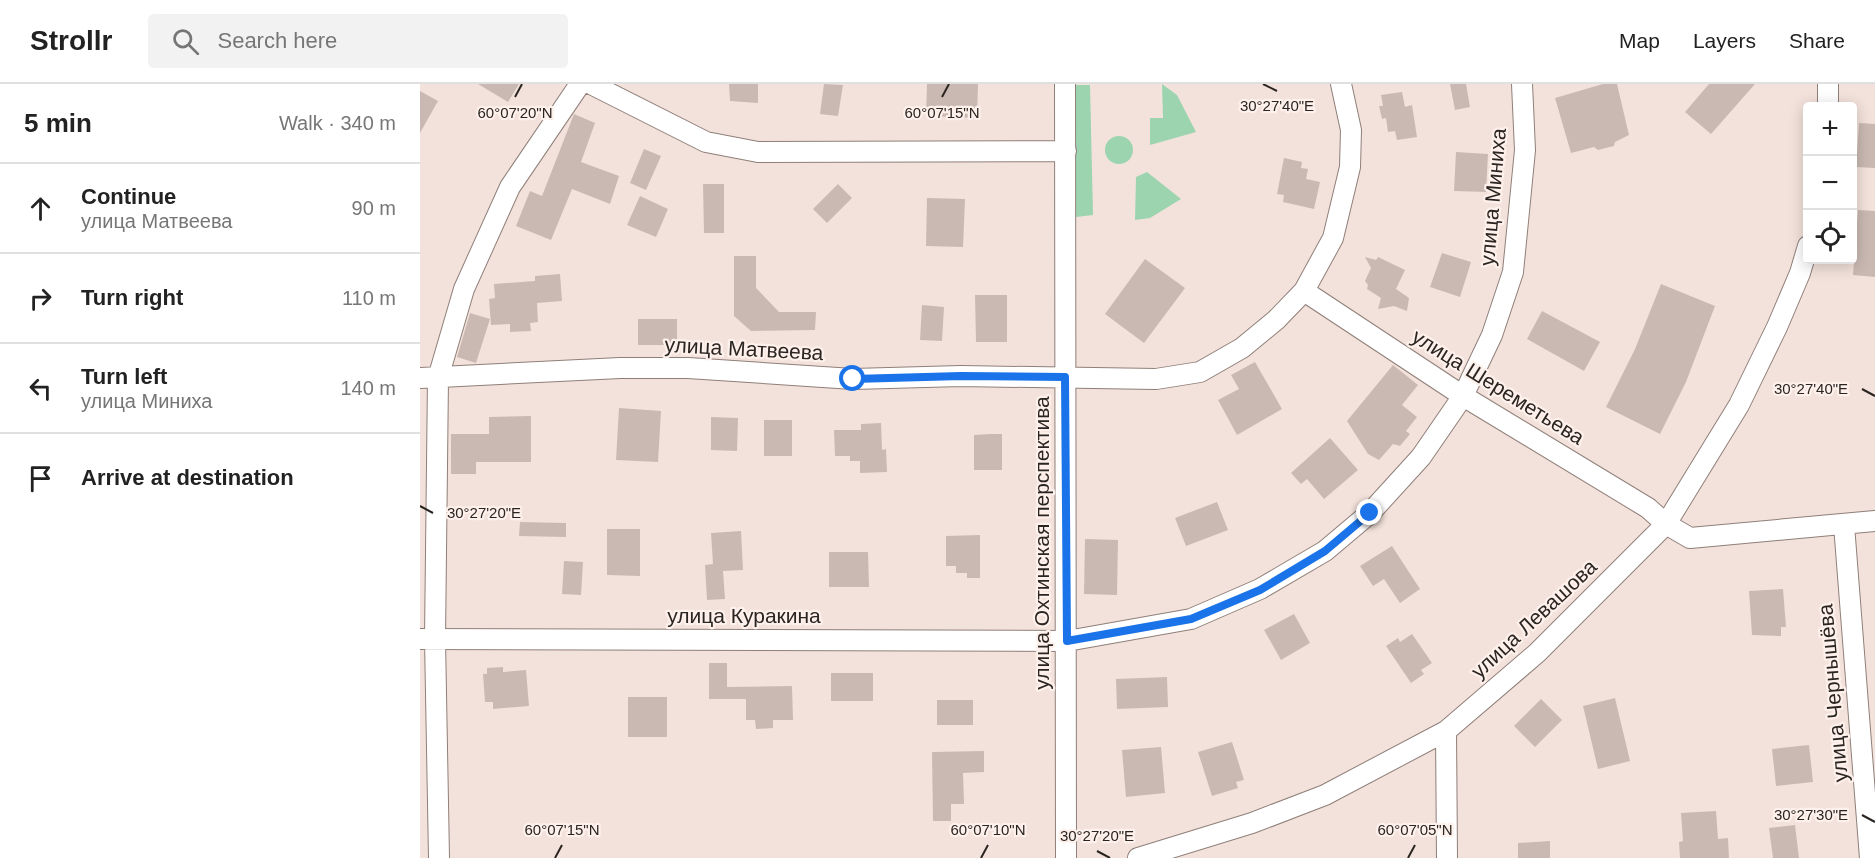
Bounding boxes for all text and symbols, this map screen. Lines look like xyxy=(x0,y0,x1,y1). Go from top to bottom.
search box xyxy=(148,14,568,68)
text: Strollr xyxy=(30,25,112,56)
icon: search xyxy=(169,25,202,58)
text: Search here xyxy=(217,28,337,53)
text: Map xyxy=(1619,29,1660,52)
text: Layers xyxy=(1693,29,1756,52)
text: Share xyxy=(1789,29,1845,52)
text: 30°27'40"E xyxy=(1240,97,1314,114)
map controls xyxy=(1803,102,1857,264)
button: + xyxy=(1803,102,1857,156)
text: 60°07'20"N xyxy=(477,104,553,121)
text: 60°07'15"N xyxy=(904,104,980,121)
text: 5 min xyxy=(24,108,92,138)
text: Walk · 340 m xyxy=(279,112,396,134)
street label: улица Миниха xyxy=(1475,127,1510,267)
button: − xyxy=(1803,156,1857,210)
text: Continue xyxy=(81,184,176,209)
icon: ahead xyxy=(24,192,57,225)
text: 90 m xyxy=(352,197,396,219)
text: улица Матвеева xyxy=(81,210,232,232)
button: locate xyxy=(1803,210,1857,264)
icon: right xyxy=(24,282,57,315)
text: Turn right xyxy=(81,285,183,310)
text: 110 m xyxy=(342,287,396,309)
street label: улица Шереметьева xyxy=(1408,324,1589,449)
street label: улица Матвеева xyxy=(664,333,824,364)
text: Turn left xyxy=(81,364,167,389)
route start xyxy=(839,365,865,391)
icon: left xyxy=(24,372,57,405)
text: 140 m xyxy=(340,377,396,399)
text: 30°27'40"E xyxy=(1774,380,1848,397)
text: улица Миниха xyxy=(81,390,212,412)
street label: улица Охтинская перспектива xyxy=(1030,396,1053,690)
icon: arrive xyxy=(24,462,57,495)
text: Arrive at destination xyxy=(81,465,294,490)
route end xyxy=(1356,499,1382,525)
text: 30°27'20"E xyxy=(447,504,521,521)
street label: улица Левашова xyxy=(1466,555,1601,683)
street label: улица Чернышёва xyxy=(1813,603,1852,783)
street label: улица Куракина xyxy=(667,604,821,627)
text: 30°27'30"E xyxy=(1774,806,1848,823)
text: 60°07'15"N xyxy=(524,821,600,838)
text: 60°07'10"N xyxy=(950,821,1026,838)
text: 60°07'05"N xyxy=(1377,821,1453,838)
text: 30°27'20"E xyxy=(1060,827,1134,844)

